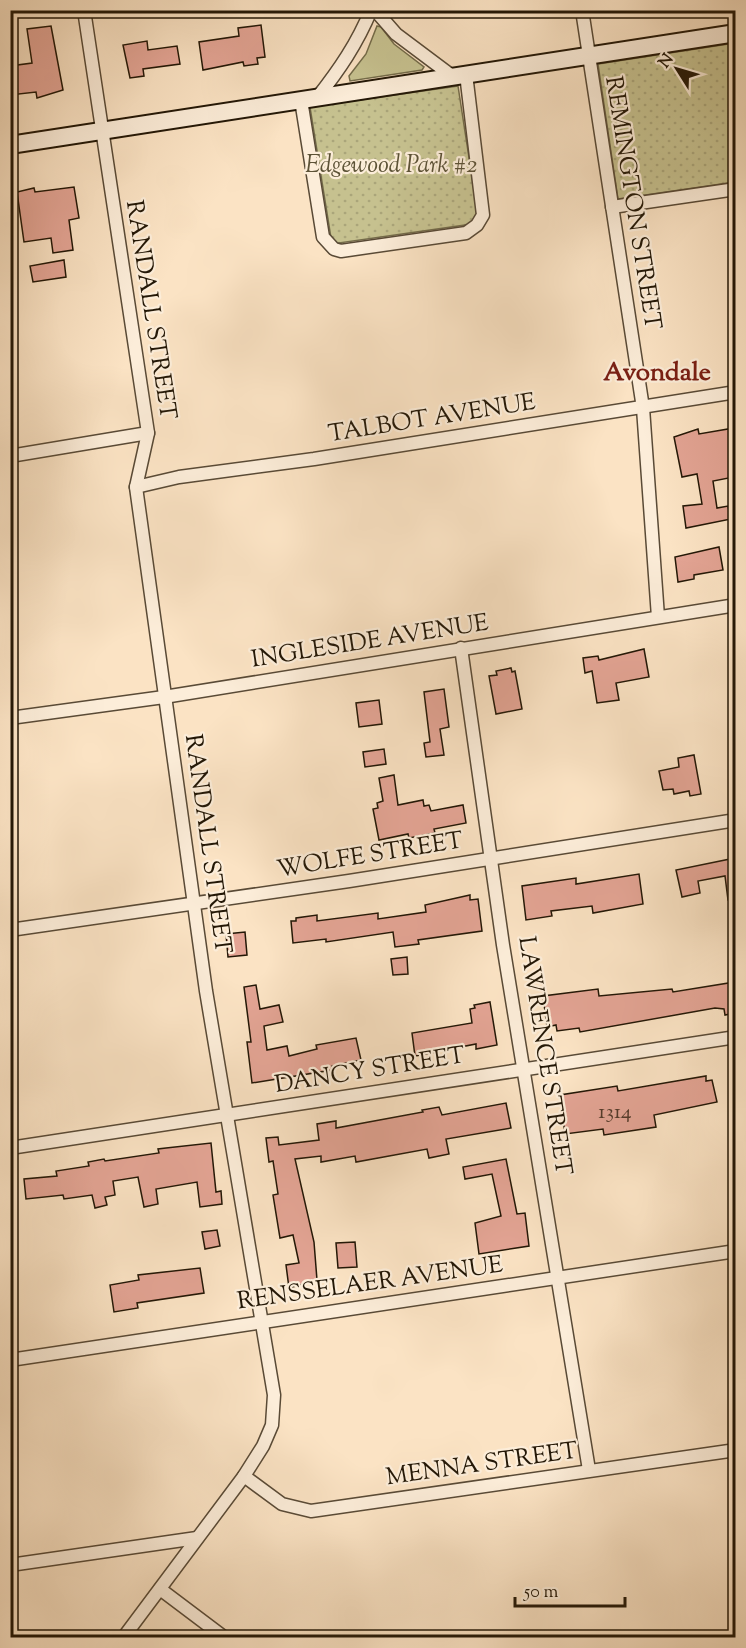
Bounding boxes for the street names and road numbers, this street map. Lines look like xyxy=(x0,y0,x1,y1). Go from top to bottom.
street label: REMINGTON STREET xyxy=(595,74,669,332)
street label: RANDALL STREET xyxy=(116,198,184,422)
street label: TALBOT AVENUE xyxy=(326,386,539,452)
street label: INGLESIDE AVENUE xyxy=(249,606,491,678)
street label: RANDALL STREET xyxy=(175,732,239,956)
street label: WOLFE STREET xyxy=(274,824,466,888)
street label: LAWRENCE STREET xyxy=(508,934,580,1178)
street label: DANCY STREET xyxy=(272,1039,468,1103)
street label: RENSSELAER AVENUE xyxy=(235,1248,506,1319)
street label: MENNA STREET xyxy=(384,1435,580,1495)

